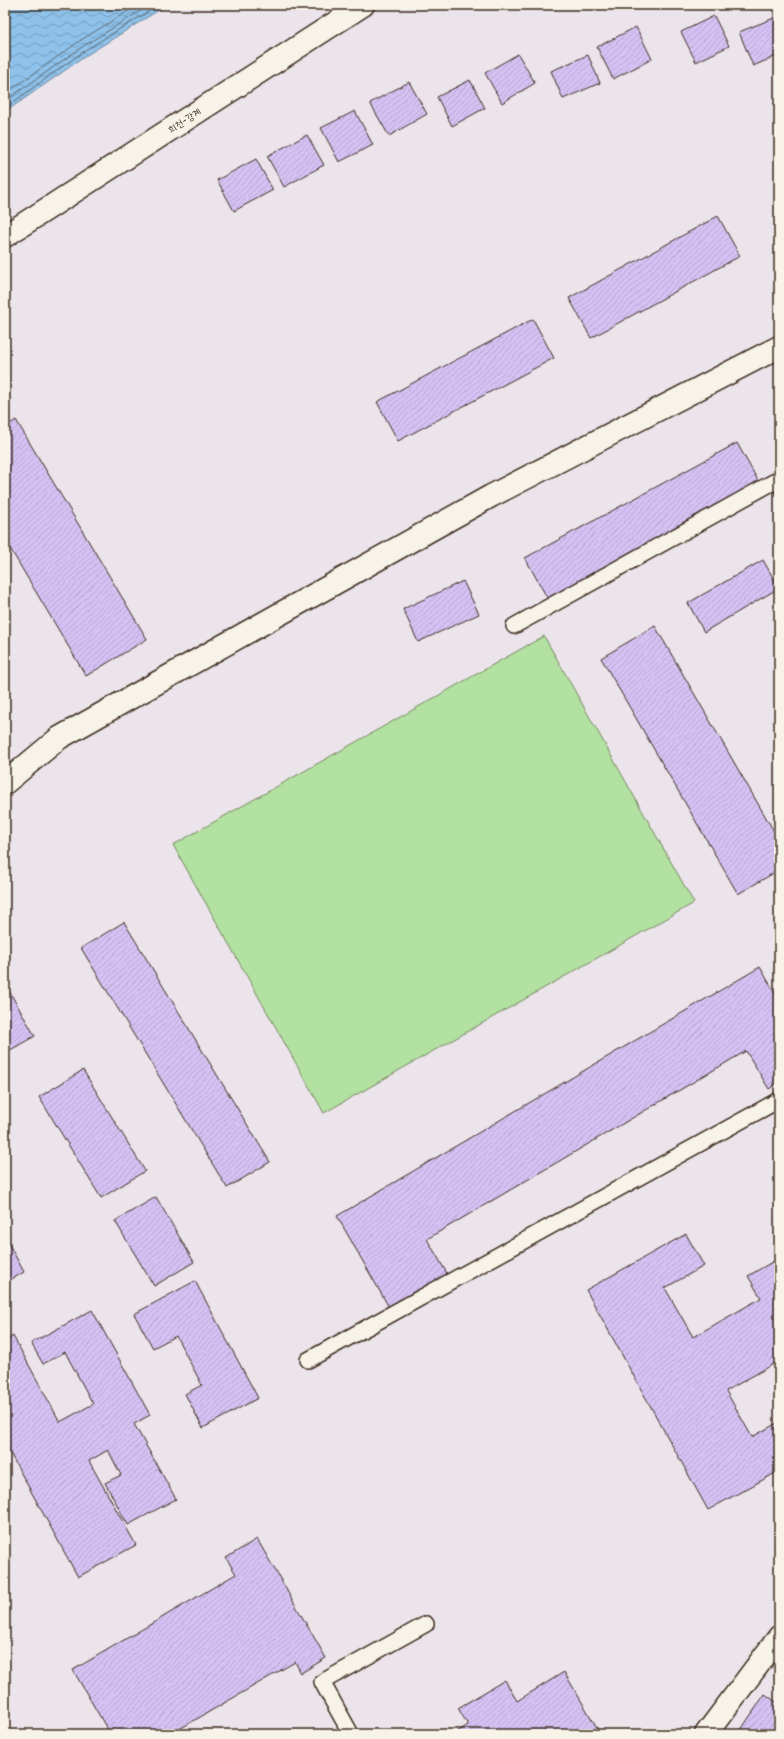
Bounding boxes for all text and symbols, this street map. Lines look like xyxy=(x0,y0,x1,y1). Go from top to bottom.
street label: 희천-강계 xyxy=(164,103,203,136)

